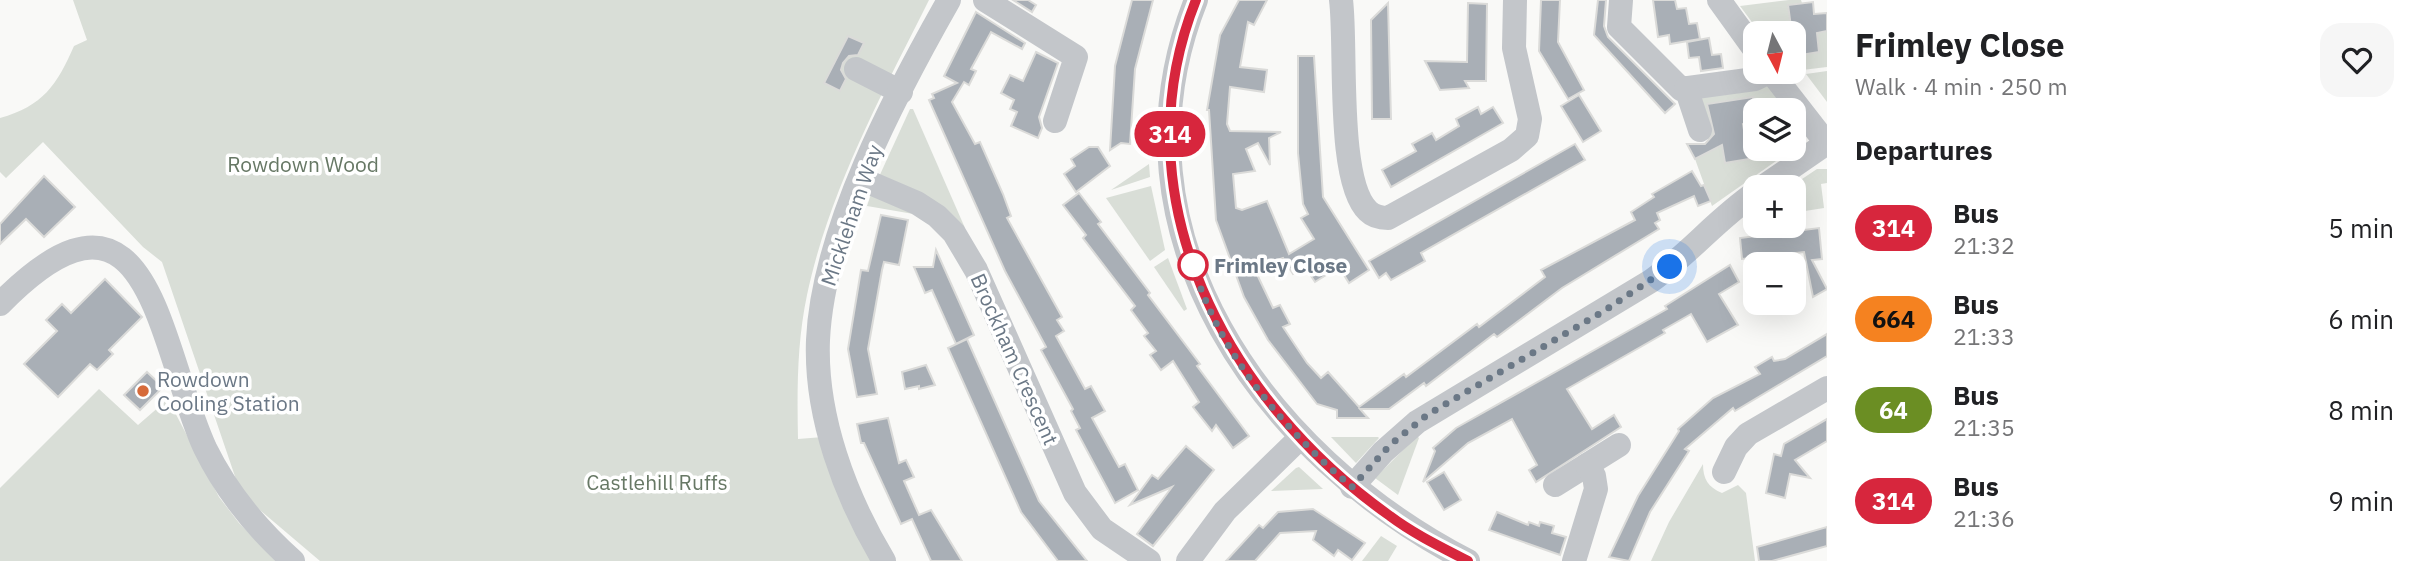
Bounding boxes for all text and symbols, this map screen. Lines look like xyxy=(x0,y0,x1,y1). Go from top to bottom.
north arrow xyxy=(1743,21,1806,84)
map controls xyxy=(1743,21,1806,315)
text: Frimley Close xyxy=(1855,23,2065,66)
button: heart xyxy=(2320,23,2394,97)
text: Walk · 4 min · 250 m xyxy=(1855,71,2068,101)
button: layers xyxy=(1743,98,1806,161)
line badge: 314 xyxy=(1130,111,1210,157)
text: 314 xyxy=(1148,118,1192,150)
text: Departures xyxy=(1855,133,1993,167)
street label: Mickleham Way xyxy=(814,140,888,289)
park label: Rowdown Wood xyxy=(227,150,379,178)
button: + xyxy=(1743,175,1806,238)
text: Bus xyxy=(1953,196,1999,230)
text: 5 min xyxy=(2328,211,2394,245)
text: 314 xyxy=(1872,212,1915,244)
text: 21:32 xyxy=(1953,230,2015,260)
your location xyxy=(1652,249,1687,284)
marker: Frimley Close xyxy=(1178,250,1208,280)
place label: Frimley Close xyxy=(1214,251,1348,279)
button: − xyxy=(1743,252,1806,315)
street label: Brockham Crescent xyxy=(965,269,1065,449)
text: Bus xyxy=(1953,287,1999,321)
text: 6 min xyxy=(2328,302,2394,336)
text: 664 xyxy=(1872,303,1915,335)
text: 21:33 xyxy=(1953,321,2015,351)
place label: Rowdown Cooling Station xyxy=(157,365,300,417)
text: Bus xyxy=(1953,378,1999,412)
marker: Rowdown Cooling Station xyxy=(135,383,151,399)
text: 8 min xyxy=(2328,393,2394,427)
text: 64 xyxy=(1879,394,1908,426)
text: 21:35 xyxy=(1953,412,2015,442)
park label: Castlehill Ruffs xyxy=(586,468,728,496)
text: Bus xyxy=(1953,469,1999,503)
text: 9 min xyxy=(2328,484,2394,518)
text: 314 xyxy=(1872,485,1915,517)
text: 21:36 xyxy=(1953,503,2015,533)

